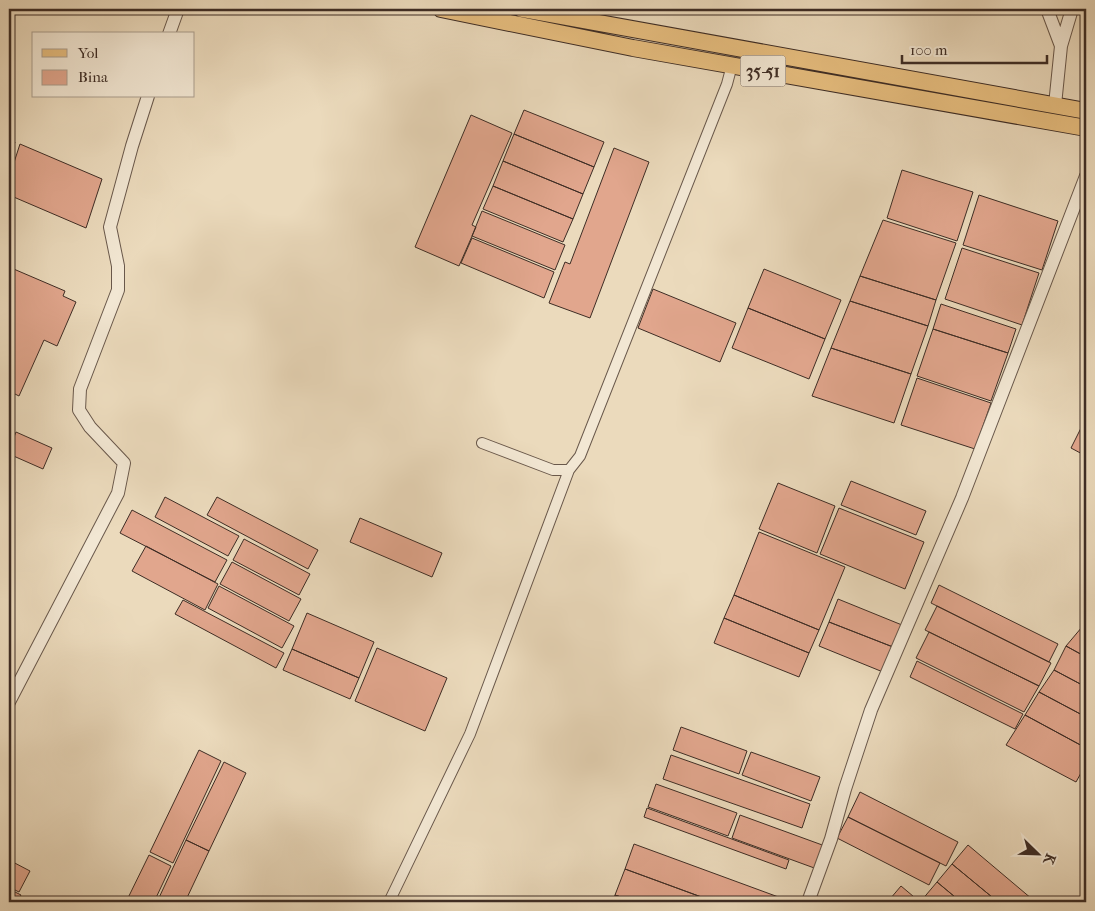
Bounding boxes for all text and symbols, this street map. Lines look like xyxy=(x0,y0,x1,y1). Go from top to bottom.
legend xyxy=(32,32,195,98)
scale bar xyxy=(902,32,1048,64)
text: 100 m xyxy=(910,41,948,59)
text: Yol xyxy=(77,44,98,62)
road number: 35-51 xyxy=(740,56,786,86)
text: Bina xyxy=(78,68,109,86)
north arrow xyxy=(1012,828,1062,878)
text: K xyxy=(1039,851,1059,868)

